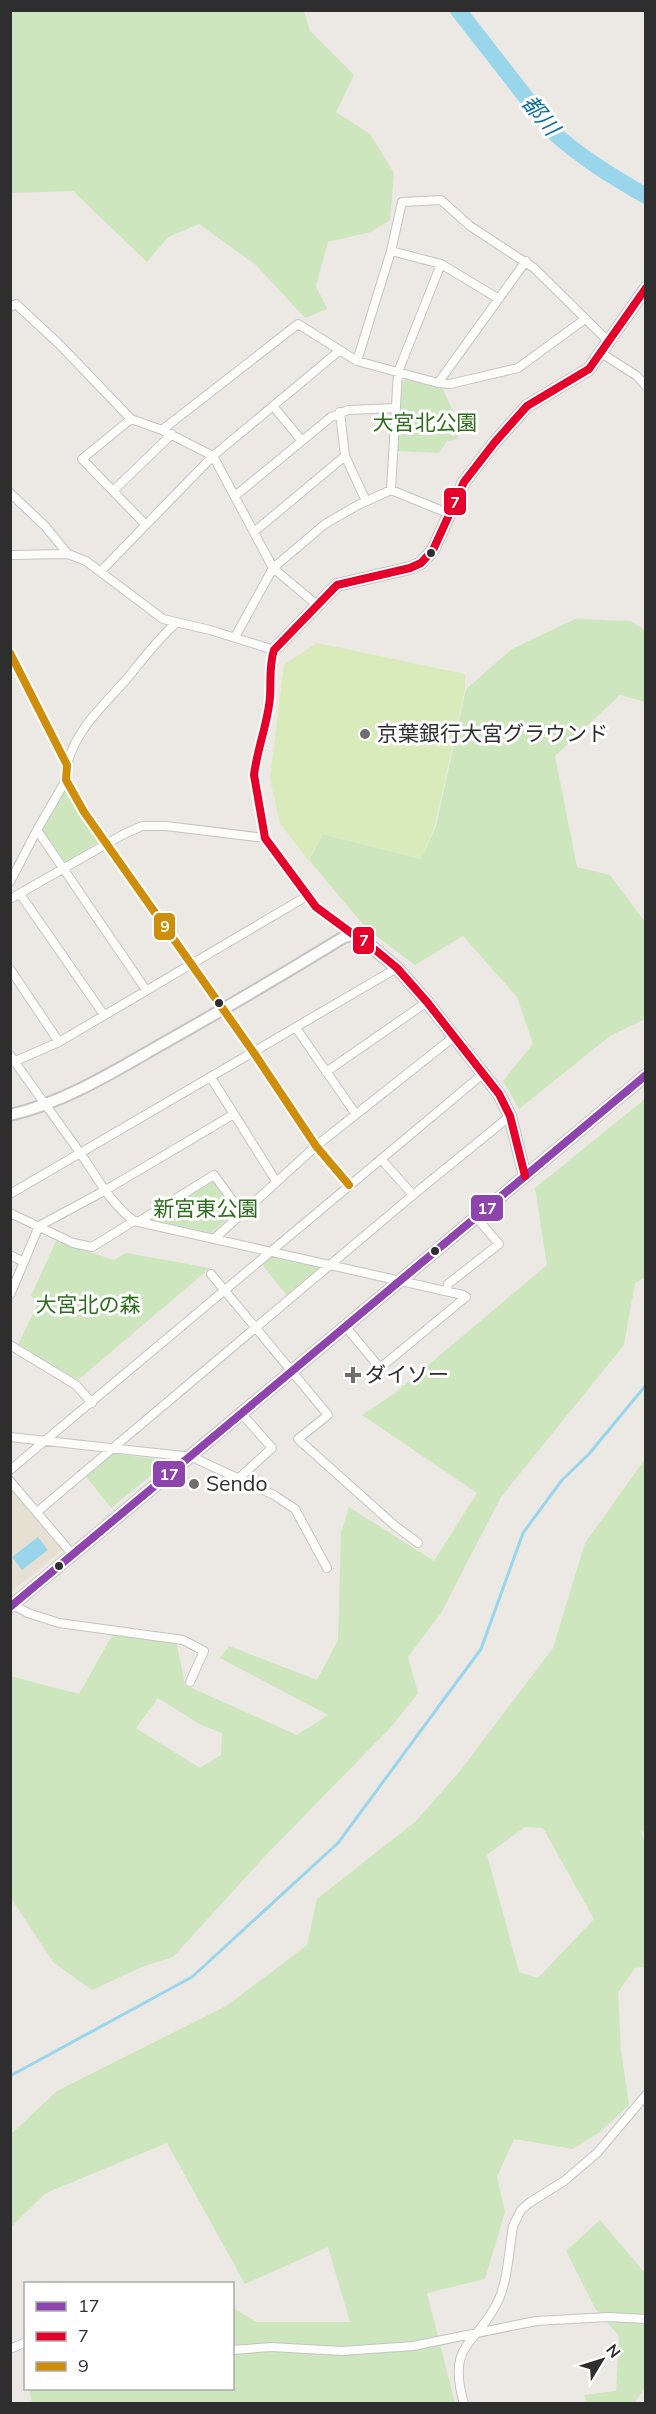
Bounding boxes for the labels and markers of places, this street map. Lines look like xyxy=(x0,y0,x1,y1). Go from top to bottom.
unlabelled marker xyxy=(425,547,437,559)
place label: 京葉銀行大宮グラウンド xyxy=(377,720,608,746)
marker: 京葉銀行大宮グラウンド xyxy=(358,727,372,741)
unlabelled marker xyxy=(213,997,225,1009)
unlabelled marker xyxy=(429,1245,441,1257)
place label: ダイソー xyxy=(365,1361,449,1387)
marker: ダイソー xyxy=(346,1368,360,1382)
place label: Sendo xyxy=(206,1470,267,1496)
marker: Sendo xyxy=(187,1477,201,1491)
unlabelled marker xyxy=(53,1560,65,1572)

